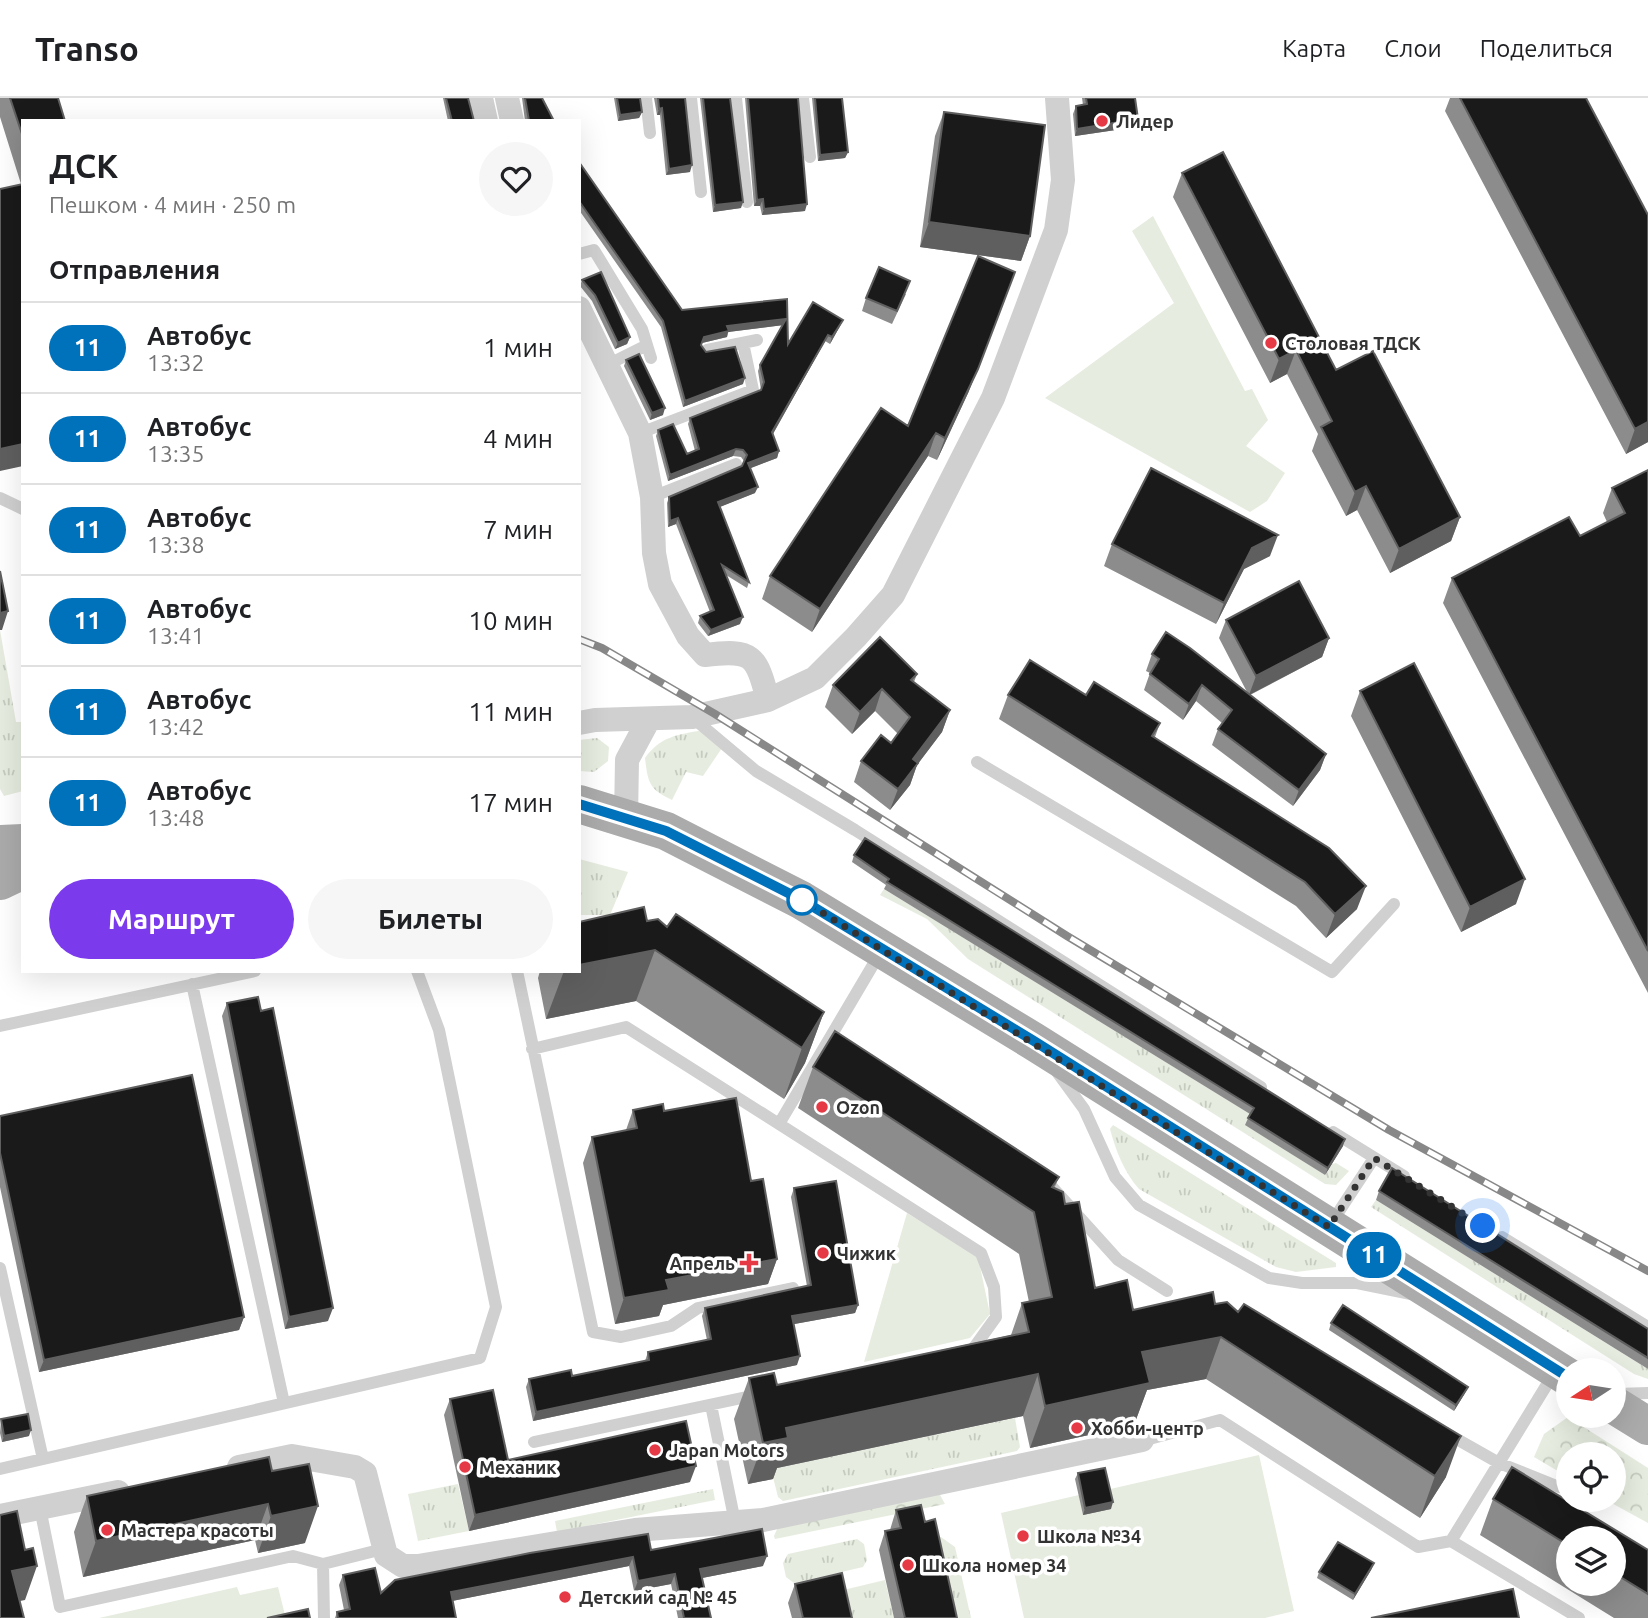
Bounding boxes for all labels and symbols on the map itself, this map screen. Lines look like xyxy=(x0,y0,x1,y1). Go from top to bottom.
place label: Лидер xyxy=(1116,111,1174,131)
marker: Лидер xyxy=(1094,113,1110,129)
place label: Столовая ТДСК xyxy=(1285,333,1421,353)
marker: Столовая ТДСК xyxy=(1263,335,1279,351)
unlabelled marker xyxy=(787,885,817,915)
place label: Ozon xyxy=(836,1097,880,1117)
marker: Ozon xyxy=(814,1099,830,1115)
your location xyxy=(1465,1208,1500,1243)
line badge: 11 xyxy=(1342,1232,1406,1278)
place label: Чижик xyxy=(837,1243,897,1263)
marker: Чижик xyxy=(815,1245,831,1261)
place label: Апрель xyxy=(670,1253,735,1273)
marker: Апрель xyxy=(741,1255,757,1271)
north arrow xyxy=(1556,1358,1626,1428)
place label: Хобби-центр xyxy=(1091,1418,1204,1438)
marker: Хобби-центр xyxy=(1069,1420,1085,1436)
place label: Japan Motors xyxy=(669,1440,785,1460)
marker: Japan Motors xyxy=(647,1442,663,1458)
place label: Механик xyxy=(479,1457,557,1477)
marker: Механик xyxy=(457,1459,473,1475)
place label: Мастера красоты xyxy=(121,1520,274,1540)
marker: Мастера красоты xyxy=(99,1522,115,1538)
place label: Школа №34 xyxy=(1037,1526,1141,1546)
marker: Школа №34 xyxy=(1015,1528,1031,1544)
place label: Школа номер 34 xyxy=(922,1555,1067,1575)
marker: Школа номер 34 xyxy=(900,1557,916,1573)
place label: Детский сад № 45 xyxy=(579,1587,737,1607)
marker: Детский сад № 45 xyxy=(557,1589,573,1605)

